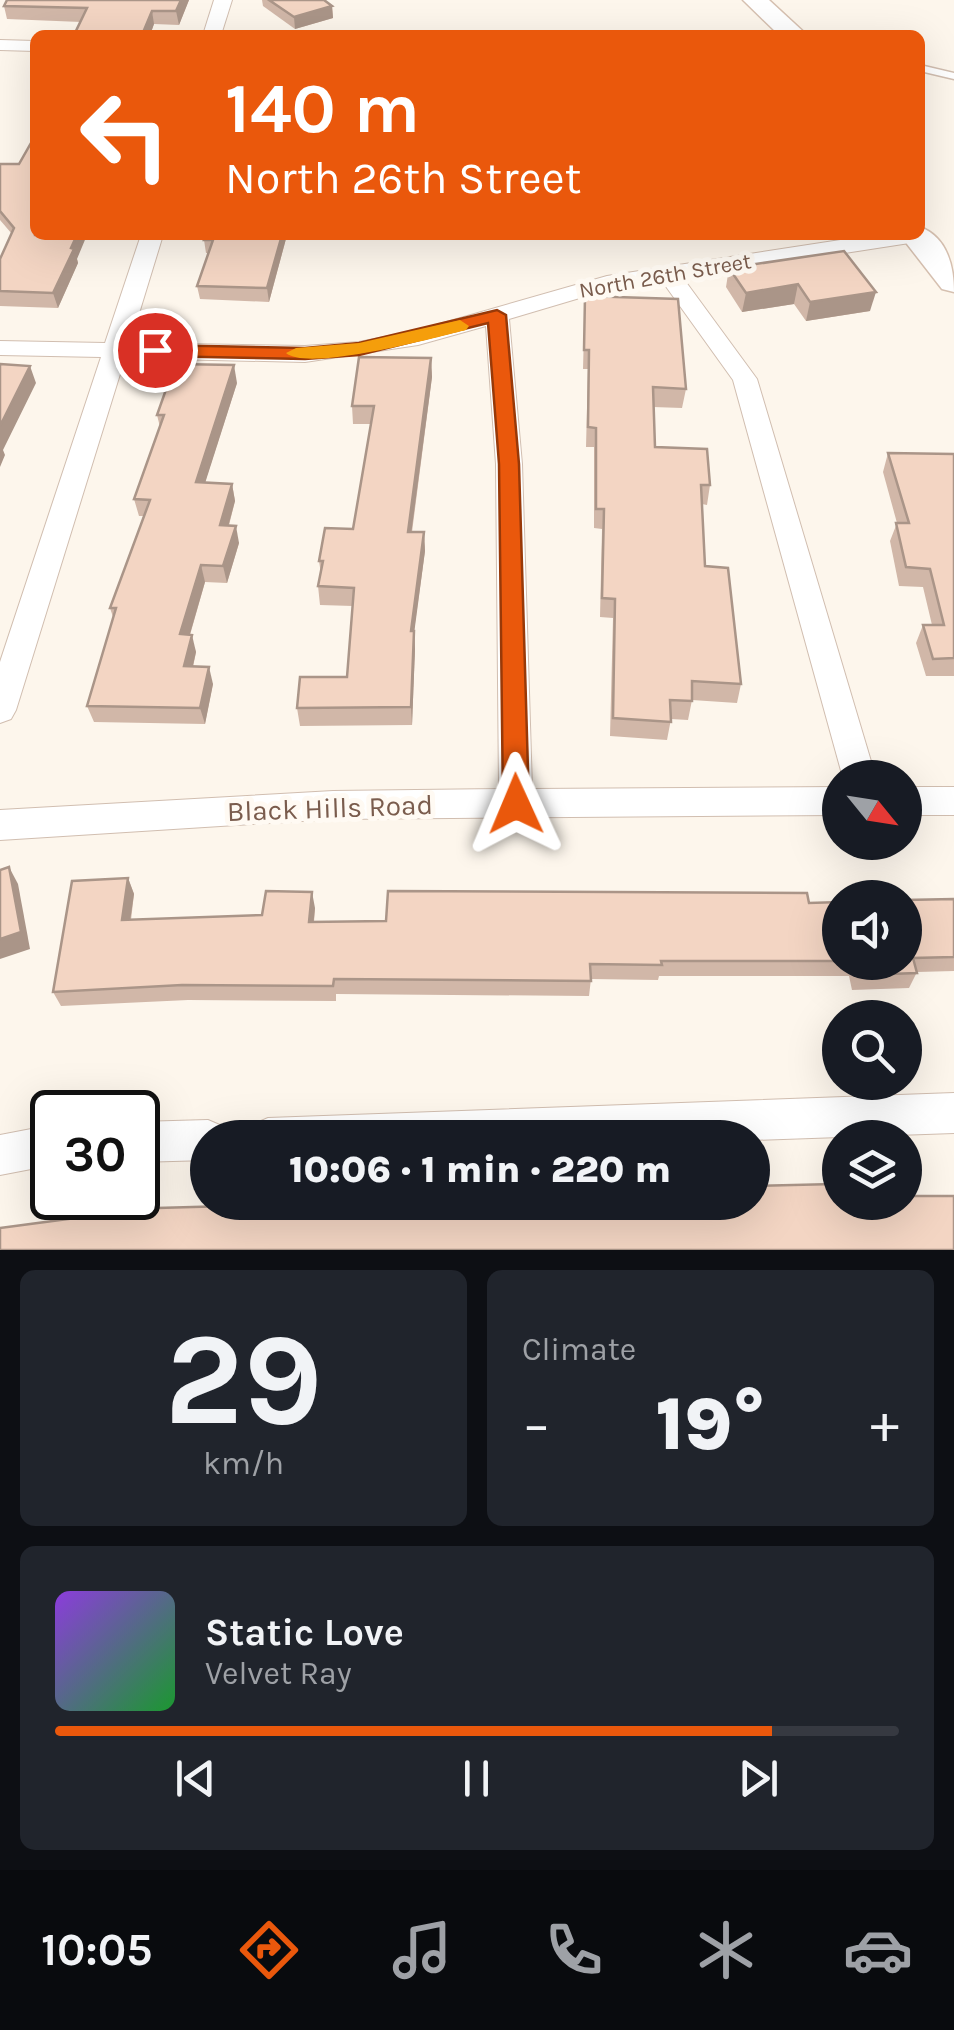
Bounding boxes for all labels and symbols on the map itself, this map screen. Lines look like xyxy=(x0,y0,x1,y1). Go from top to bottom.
street label: North 26th Street xyxy=(577,248,753,304)
pin xyxy=(113,308,198,393)
position arrow xyxy=(464,752,568,856)
north arrow xyxy=(822,760,922,860)
street label: Black Hills Road xyxy=(226,788,434,828)
speed limit sign: 30 xyxy=(30,1090,160,1220)

